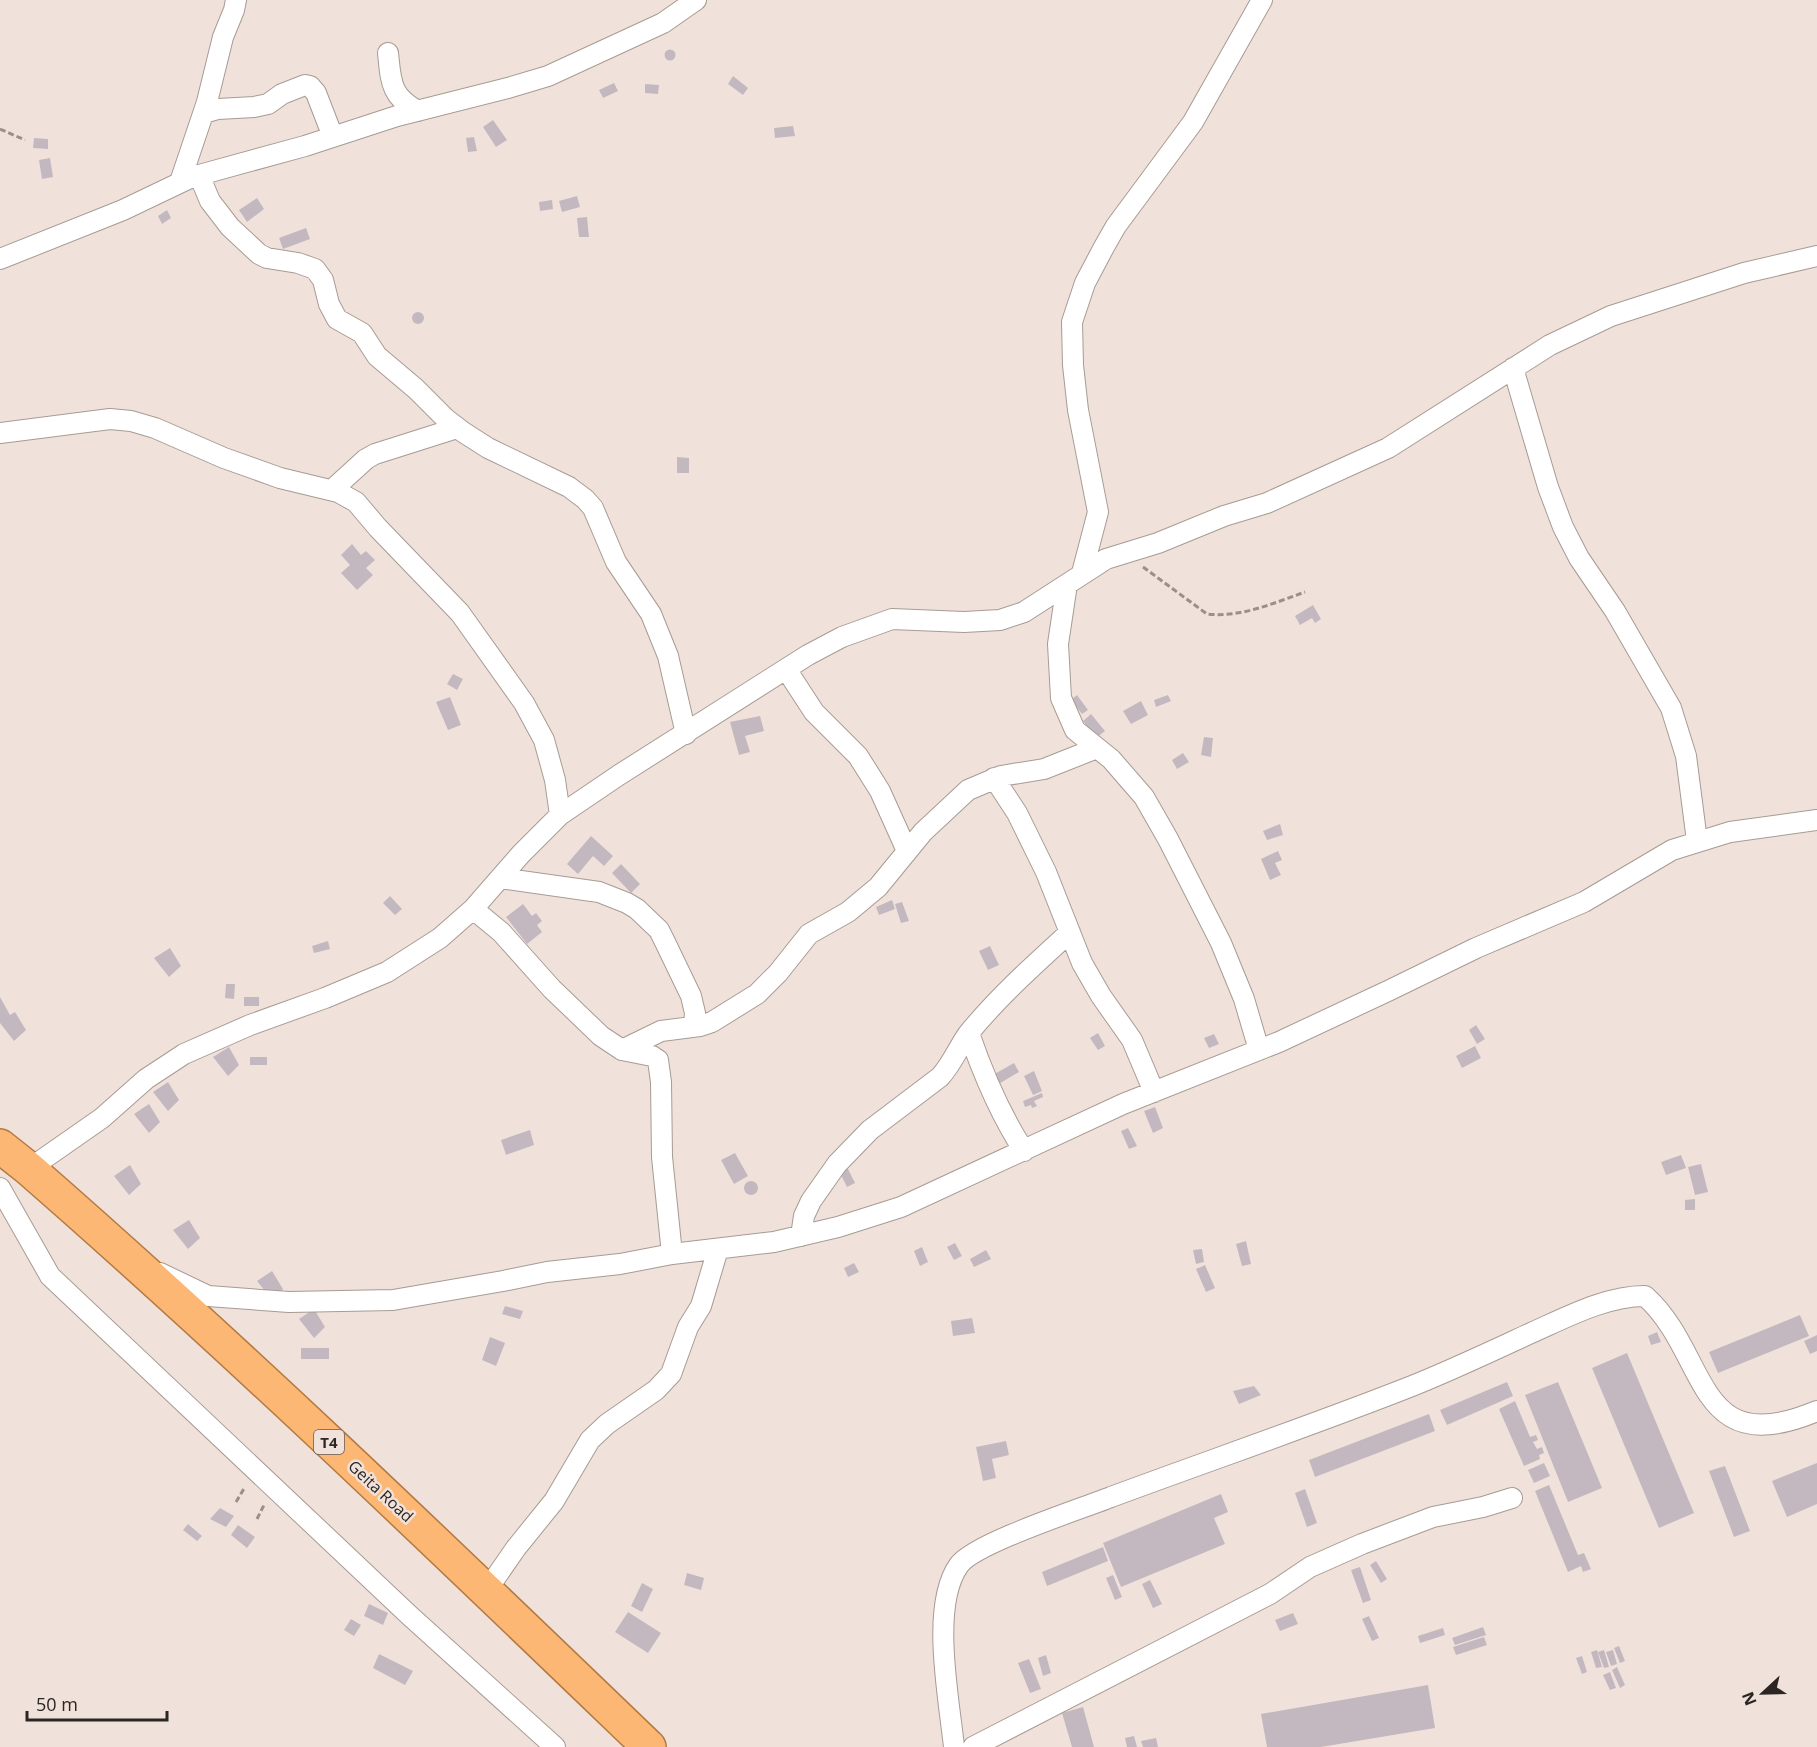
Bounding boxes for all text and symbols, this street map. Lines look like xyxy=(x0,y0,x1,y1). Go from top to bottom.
road number: T4 xyxy=(314,1430,344,1454)
street label: Geita Road xyxy=(344,1455,418,1527)
north arrow xyxy=(1733,1663,1793,1723)
scale bar xyxy=(27,1684,166,1722)
text: N xyxy=(1736,1688,1762,1709)
text: 50 m xyxy=(36,1692,78,1716)

